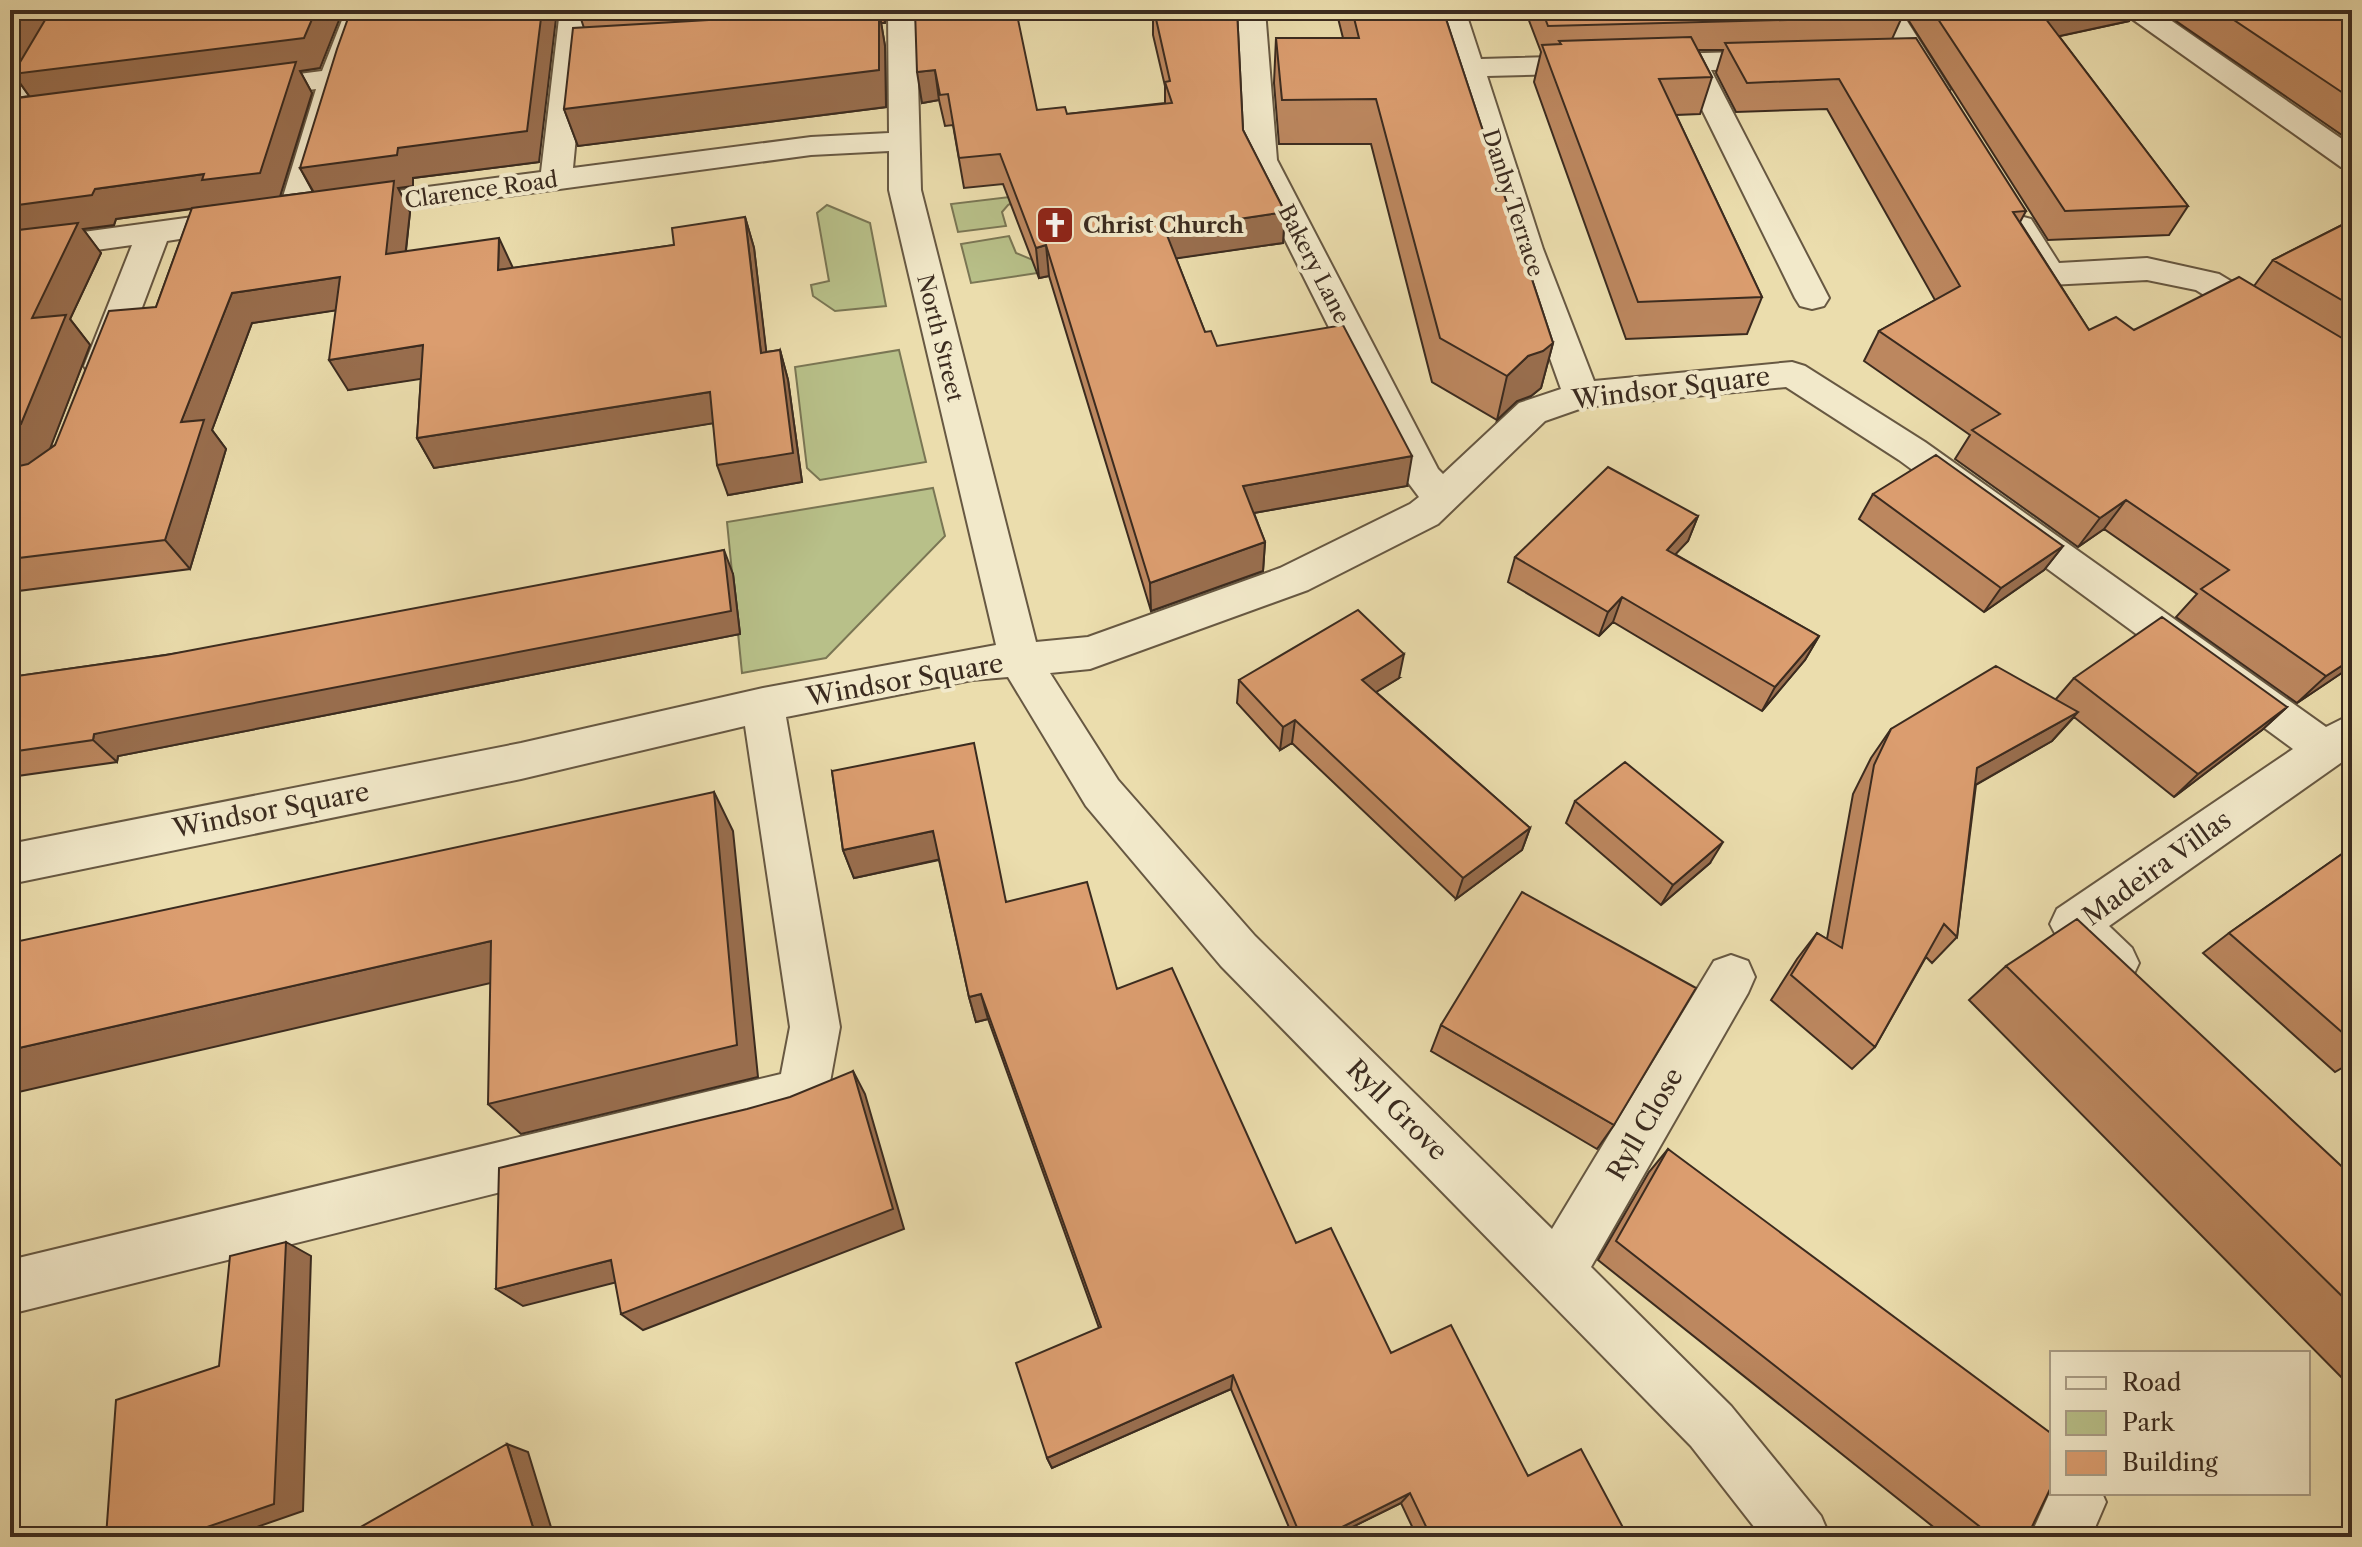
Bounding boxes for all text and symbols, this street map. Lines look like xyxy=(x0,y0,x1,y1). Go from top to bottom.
street label: Danby Terrace xyxy=(1476,126,1550,280)
street label: Clarence Road xyxy=(403,166,559,214)
street label: Bakery Lane xyxy=(1272,200,1356,328)
church icon: Christ Church xyxy=(1034,204,1076,246)
place label: Christ Church xyxy=(1083,212,1244,239)
street label: North Street xyxy=(911,272,969,405)
street label: Windsor Square xyxy=(1569,360,1772,416)
street label: Windsor Square xyxy=(803,647,1006,713)
street label: Windsor Square xyxy=(169,775,372,845)
street label: Madeira Villas xyxy=(2077,804,2237,932)
street label: Ryll Grove xyxy=(1340,1053,1454,1167)
street label: Ryll Close xyxy=(1600,1062,1690,1186)
legend xyxy=(2050,1351,2310,1495)
text: Road xyxy=(2122,1368,2182,1397)
text: Park xyxy=(2122,1408,2175,1437)
text: Building xyxy=(2122,1448,2218,1477)

